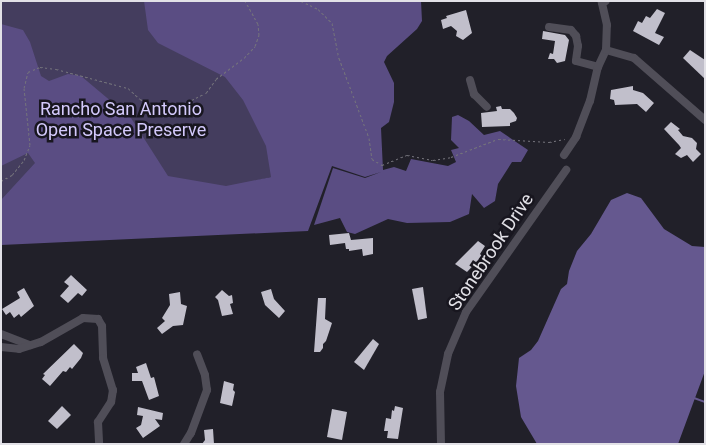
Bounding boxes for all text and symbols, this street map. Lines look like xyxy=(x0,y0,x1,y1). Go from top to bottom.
park label: Rancho San Antonio Open Space Preserve xyxy=(36,99,206,142)
street label: Stonebrook Drive xyxy=(444,189,538,315)

